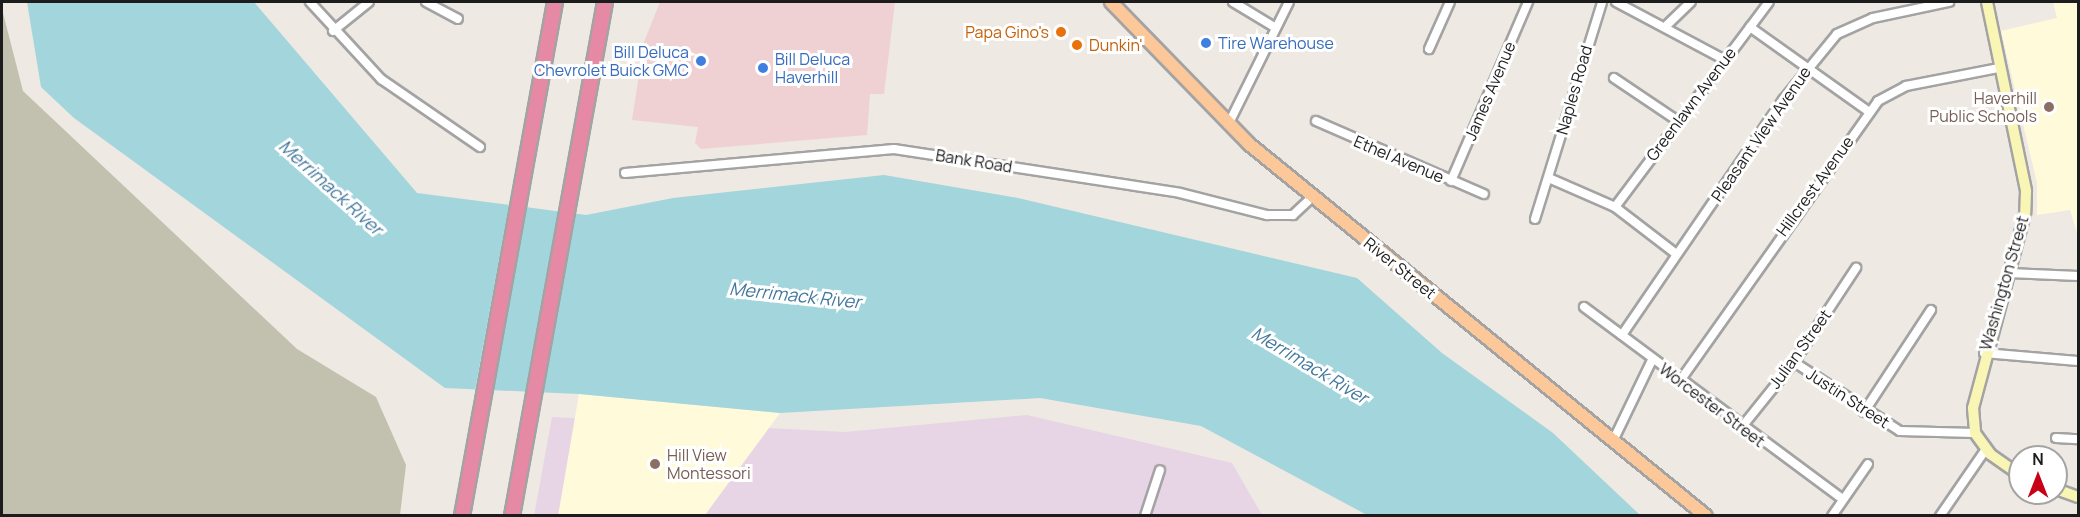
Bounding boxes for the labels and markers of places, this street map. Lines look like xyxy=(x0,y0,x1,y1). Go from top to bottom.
place label: Papa Gino's xyxy=(965,22,1049,42)
marker: Papa Gino's xyxy=(1054,25,1068,39)
place label: Tire Warehouse xyxy=(1218,33,1334,53)
place label: Dunkin' xyxy=(1089,35,1143,55)
marker: Tire Warehouse xyxy=(1199,36,1213,50)
marker: Dunkin' xyxy=(1070,38,1084,52)
place label: Bill Deluca Chevrolet Buick GMC xyxy=(534,42,689,80)
place label: Bill Deluca Haverhill xyxy=(775,49,850,87)
marker: Bill Deluca Chevrolet Buick GMC xyxy=(694,54,708,68)
marker: Bill Deluca Haverhill xyxy=(756,61,770,75)
place label: Haverhill Public Schools xyxy=(1930,88,2037,126)
marker: Haverhill Public Schools xyxy=(2042,100,2056,114)
place label: Hill View Montessori xyxy=(667,445,751,483)
marker: Hill View Montessori xyxy=(648,457,662,471)

